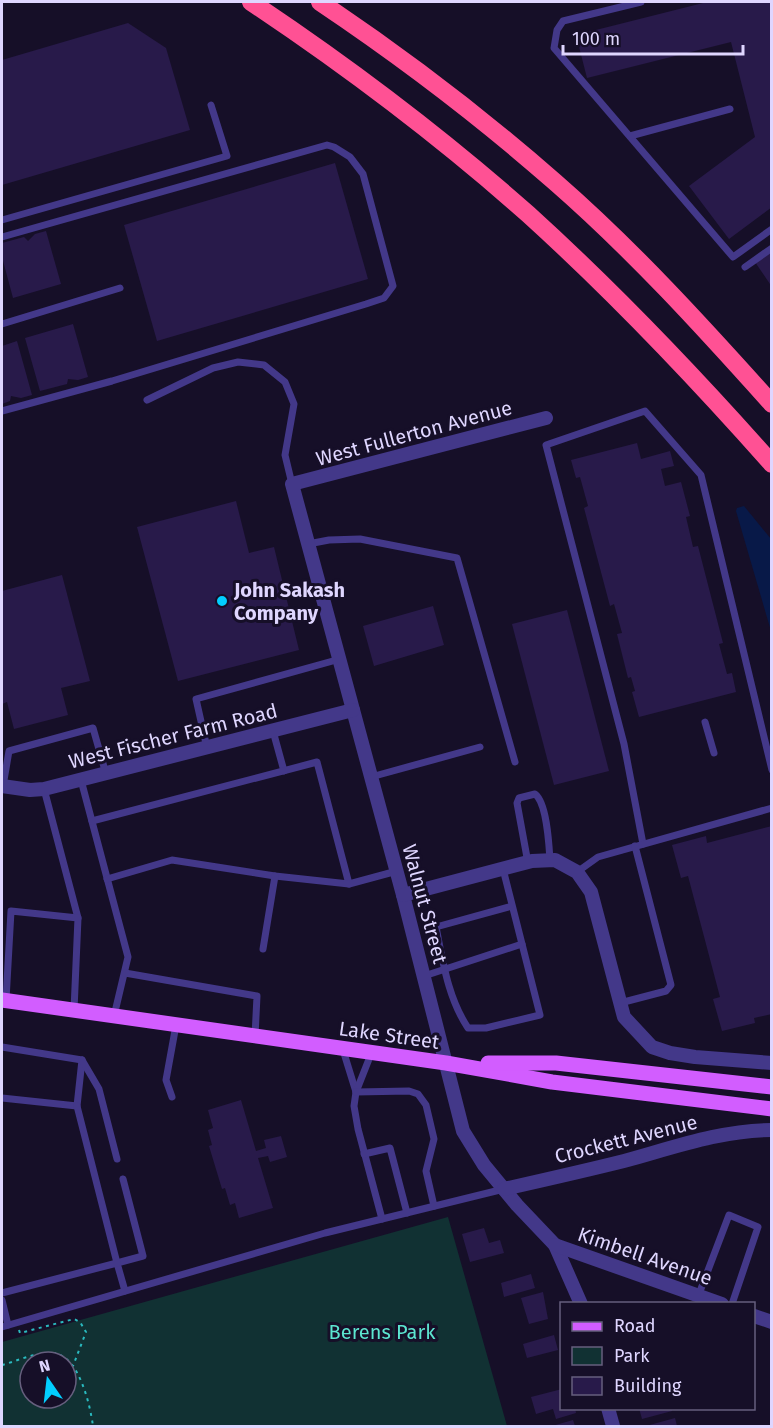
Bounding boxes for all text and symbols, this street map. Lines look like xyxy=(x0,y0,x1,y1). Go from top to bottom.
scale bar xyxy=(563,18,743,56)
text: 100 m xyxy=(572,28,620,50)
street label: West Fullerton Avenue xyxy=(313,395,515,471)
place label: John Sakash Company xyxy=(233,578,345,625)
marker: John Sakash Company xyxy=(215,594,229,608)
street label: West Fischer Farm Road xyxy=(66,698,280,774)
street label: Walnut Street xyxy=(398,842,453,967)
street label: Lake Street xyxy=(337,1016,442,1054)
street label: Crockett Avenue xyxy=(552,1110,700,1168)
street label: Kimbell Avenue xyxy=(575,1222,715,1290)
legend xyxy=(560,1302,755,1410)
text: Road xyxy=(614,1315,656,1337)
park label: Berens Park xyxy=(329,1320,436,1344)
text: Park xyxy=(614,1345,650,1367)
north arrow xyxy=(18,1350,78,1410)
text: N xyxy=(37,1355,52,1376)
text: Building xyxy=(614,1375,682,1397)

